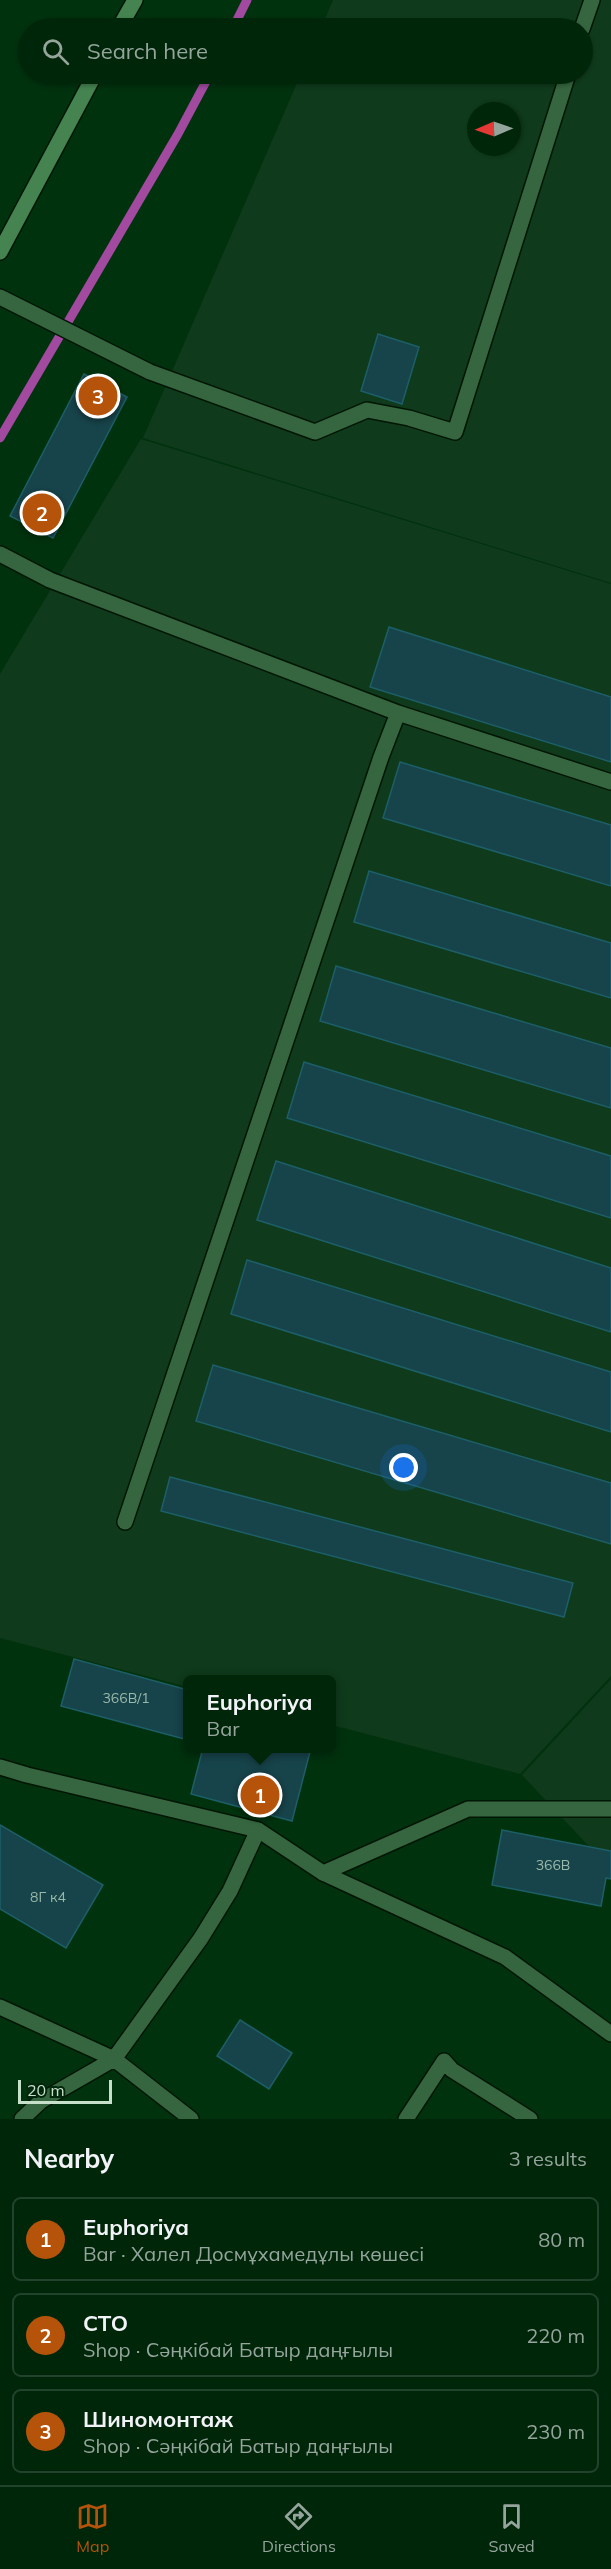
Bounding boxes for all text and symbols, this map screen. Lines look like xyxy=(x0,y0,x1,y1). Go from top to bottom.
search box xyxy=(18,18,593,84)
icon: search xyxy=(39,35,72,68)
text: Search here xyxy=(87,37,208,65)
north arrow xyxy=(467,102,521,156)
pin: 3 xyxy=(78,374,118,418)
pin: 2 xyxy=(22,490,62,536)
your location xyxy=(389,1453,418,1482)
popup xyxy=(183,1675,336,1753)
text: Euphoriya xyxy=(207,1688,312,1716)
house number: 366В/1 xyxy=(102,1689,150,1707)
text: Bar xyxy=(207,1716,239,1741)
pin: 1 xyxy=(240,1772,280,1818)
house number: 366В xyxy=(536,1856,570,1874)
house number: 8Г к4 xyxy=(30,1888,66,1906)
scale bar xyxy=(18,2077,112,2104)
text: 20 m xyxy=(27,2080,64,2100)
text: Nearby xyxy=(24,2142,114,2175)
text: 3 results xyxy=(509,2146,587,2171)
text: Euphoriya xyxy=(83,2213,189,2241)
text: 1 xyxy=(40,2227,52,2252)
text: 80 m xyxy=(538,2227,585,2252)
text: Bar · Халел Досмұхамедұлы көшесі xyxy=(83,2241,424,2266)
text: СТО xyxy=(83,2309,128,2337)
text: 2 xyxy=(40,2323,52,2348)
text: 220 m xyxy=(526,2323,585,2348)
text: Shop · Сәңкібай Батыр даңғылы xyxy=(83,2337,393,2362)
text: Шиномонтаж xyxy=(83,2405,233,2433)
text: 3 xyxy=(40,2419,52,2444)
text: 230 m xyxy=(526,2419,585,2444)
text: Shop · Сәңкібай Батыр даңғылы xyxy=(83,2433,393,2458)
tab: Map xyxy=(76,2500,109,2556)
tab: Directions xyxy=(262,2500,336,2556)
tab: Saved xyxy=(489,2500,535,2556)

